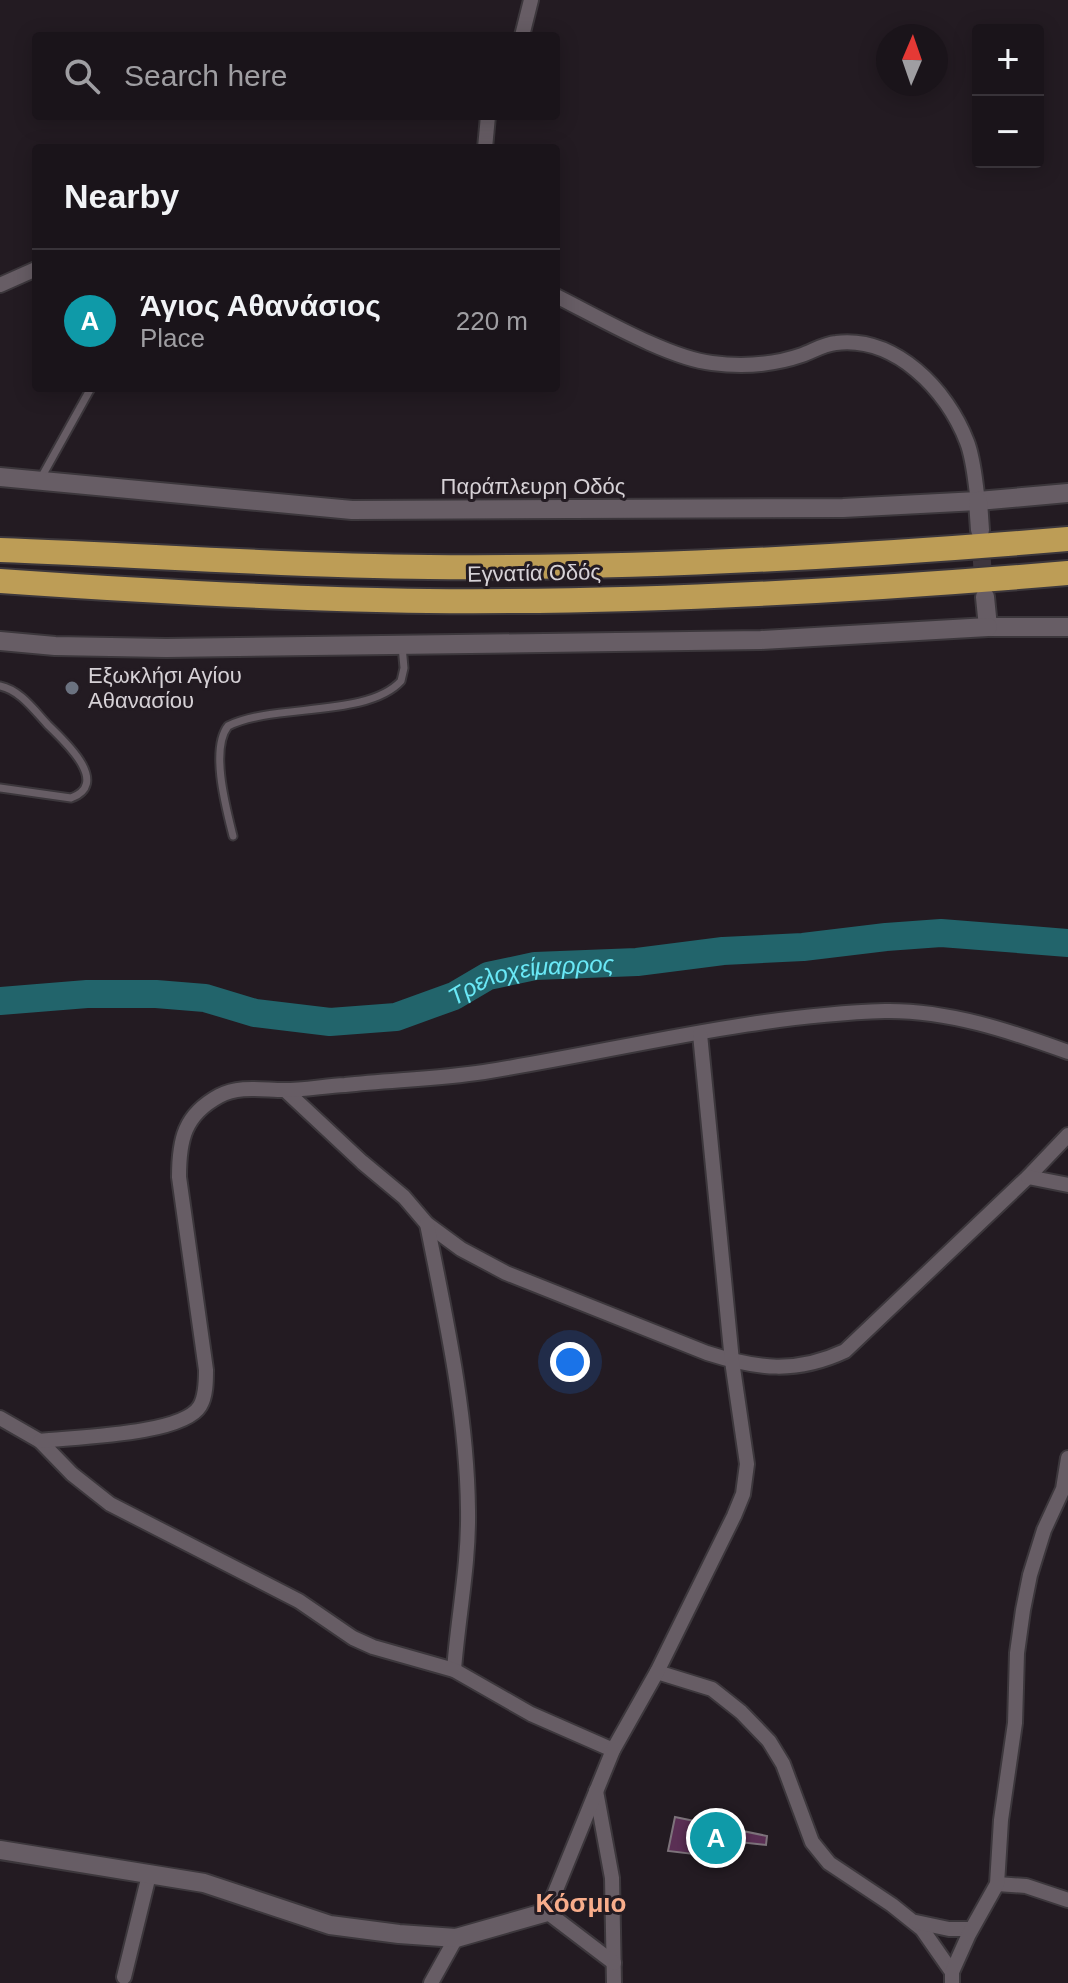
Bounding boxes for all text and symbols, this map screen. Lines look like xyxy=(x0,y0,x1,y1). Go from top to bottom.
north arrow xyxy=(876,24,948,96)
map controls xyxy=(972,24,1044,168)
button: + xyxy=(972,24,1044,96)
search box xyxy=(32,32,560,120)
icon: search xyxy=(60,54,104,98)
text: Search here xyxy=(124,59,287,92)
button: − xyxy=(972,96,1044,168)
text: Nearby xyxy=(64,177,179,215)
text: Άγιος Αθανάσιος xyxy=(140,289,381,322)
text: A xyxy=(81,306,99,336)
text: 220 m xyxy=(456,306,528,336)
text: Place xyxy=(140,323,205,353)
street label: Παράπλευρη Οδός xyxy=(441,474,625,499)
street label: Εγνατία Οδός xyxy=(467,559,601,587)
place label: Εξωκλήσι Αγίου Αθανασίου xyxy=(88,663,242,713)
marker: Εξωκλήσι Αγίου Αθανασίου xyxy=(63,679,81,697)
water label: Τρελοχείμαρρος xyxy=(443,949,615,1010)
your location xyxy=(550,1342,590,1382)
pin: A xyxy=(690,1808,742,1868)
district label: Κόσμιο xyxy=(536,1888,626,1918)

